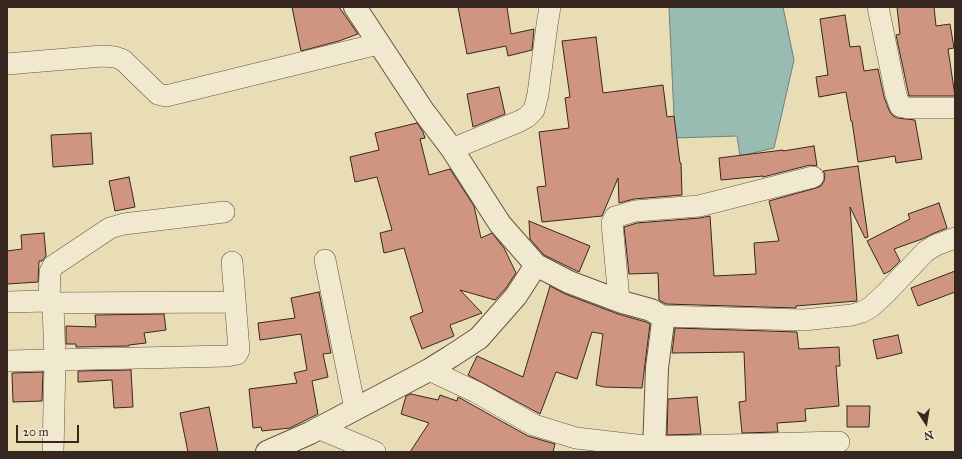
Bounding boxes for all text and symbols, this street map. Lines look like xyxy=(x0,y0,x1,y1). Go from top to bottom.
north arrow xyxy=(906,403,946,443)
scale bar xyxy=(18,417,81,443)
text: 20 m xyxy=(23,425,49,439)
text: N xyxy=(923,428,935,443)

